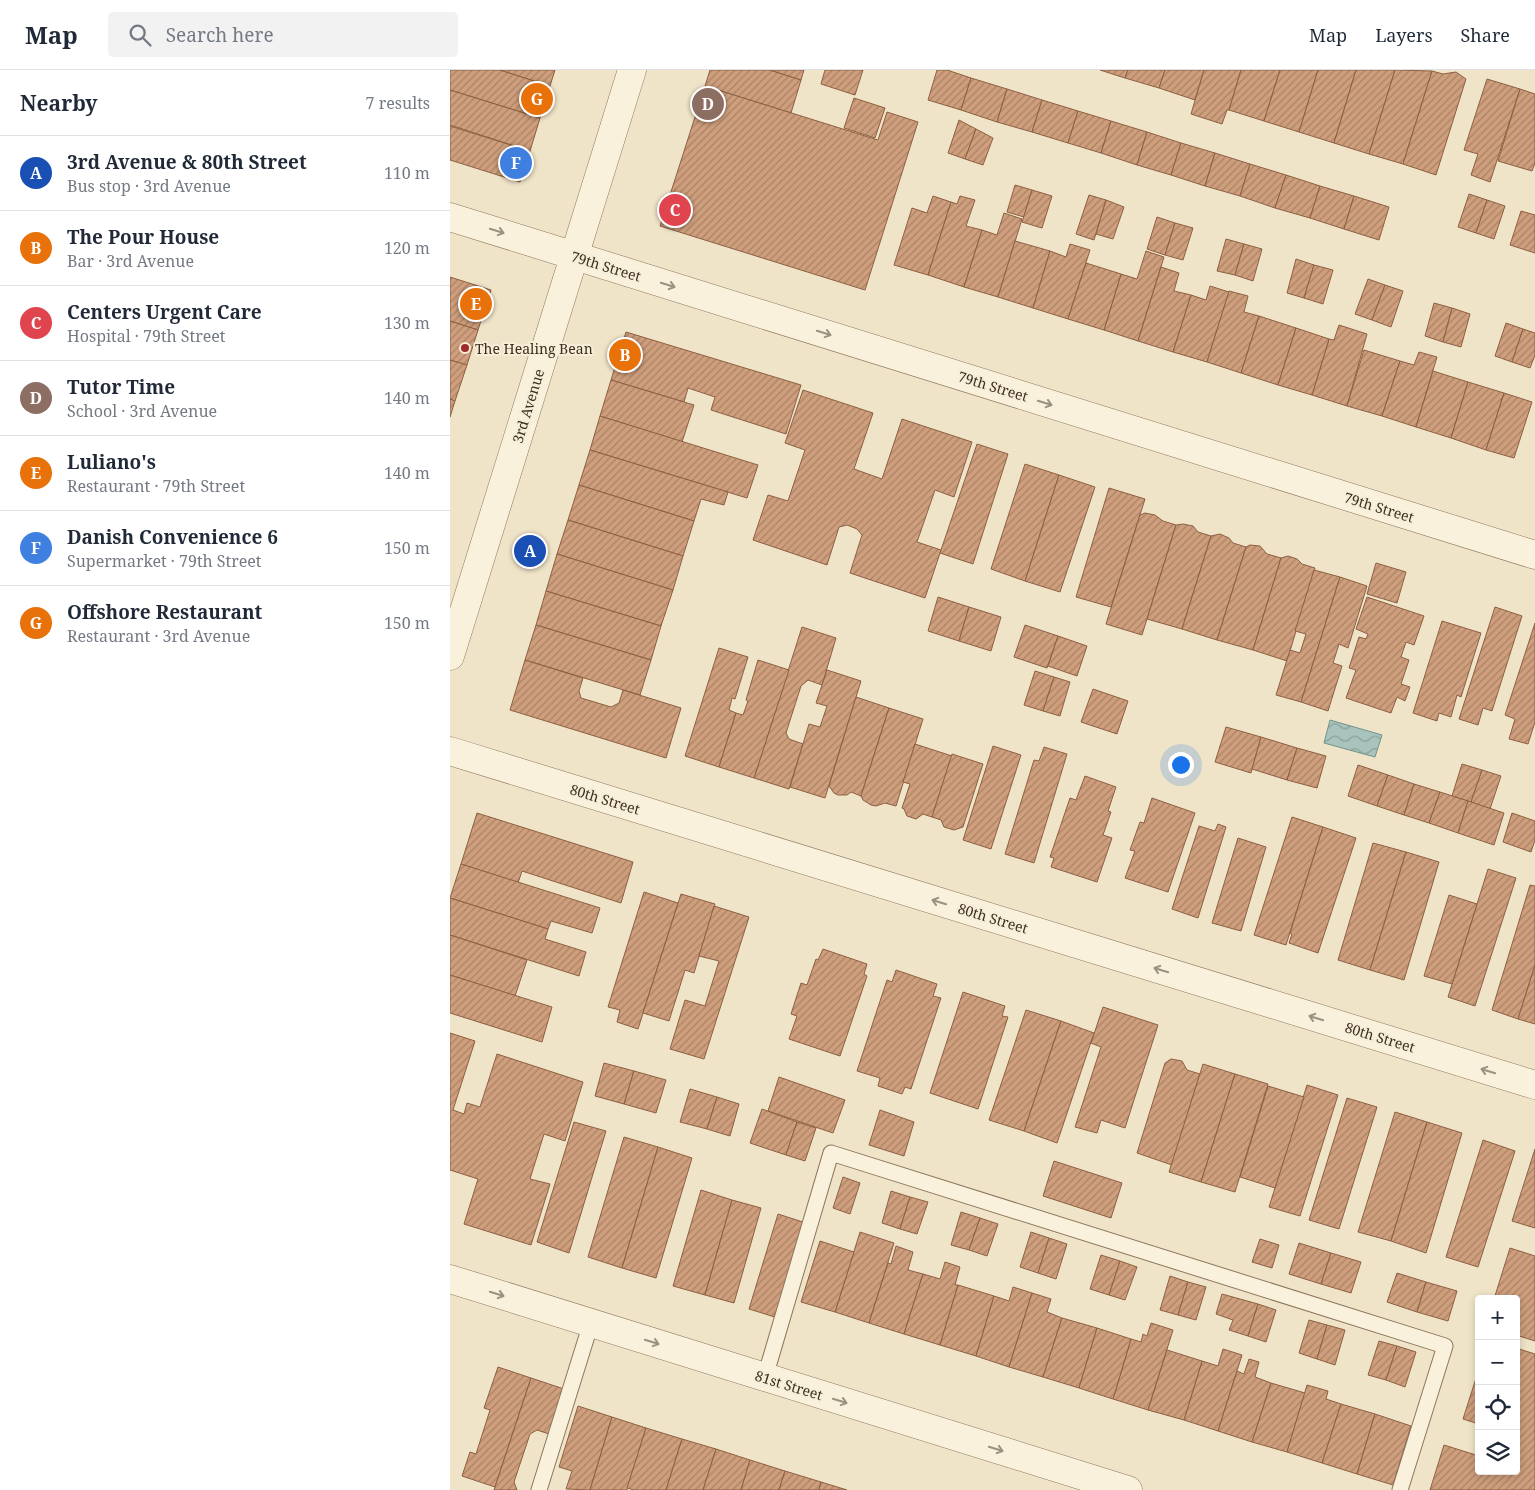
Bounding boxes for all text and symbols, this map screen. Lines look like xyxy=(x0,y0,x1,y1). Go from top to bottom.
search box xyxy=(108,12,458,57)
text: Map xyxy=(25,18,78,51)
icon: search xyxy=(126,21,154,49)
text: Search here xyxy=(166,22,274,48)
text: Map xyxy=(1309,23,1347,47)
text: Layers xyxy=(1375,23,1433,47)
text: Share xyxy=(1461,23,1510,47)
pin: G xyxy=(521,80,553,118)
pin: D xyxy=(692,85,724,123)
text: Nearby xyxy=(20,89,98,117)
text: 7 results xyxy=(366,92,430,114)
pin: F xyxy=(500,144,532,182)
text: 3rd Avenue & 80th Street xyxy=(67,149,307,175)
text: A xyxy=(30,162,42,184)
text: 110 m xyxy=(384,162,430,184)
text: Bus stop · 3rd Avenue xyxy=(67,175,231,197)
pin: C xyxy=(659,191,691,229)
text: The Pour House xyxy=(67,224,219,250)
one-way arrow xyxy=(488,227,504,237)
text: B xyxy=(31,237,41,259)
text: 120 m xyxy=(384,237,430,259)
street label: 79th Street xyxy=(569,246,643,286)
text: Bar · 3rd Avenue xyxy=(67,250,194,272)
one-way arrow xyxy=(660,281,676,291)
pin: E xyxy=(460,285,492,323)
text: Centers Urgent Care xyxy=(67,299,262,325)
text: C xyxy=(31,312,41,334)
text: 130 m xyxy=(384,312,430,334)
text: Hospital · 79th Street xyxy=(67,325,225,347)
one-way arrow xyxy=(815,329,831,339)
pin: B xyxy=(609,336,641,374)
place label: The Healing Bean xyxy=(475,339,593,358)
marker: The Healing Bean xyxy=(459,342,471,354)
street label: 79th Street xyxy=(956,366,1030,406)
street label: 3rd Avenue xyxy=(508,367,548,445)
text: Tutor Time xyxy=(67,374,175,400)
text: D xyxy=(30,387,42,409)
text: 140 m xyxy=(384,387,430,409)
one-way arrow xyxy=(1037,398,1053,408)
text: School · 3rd Avenue xyxy=(67,400,217,422)
text: Luliano's xyxy=(67,449,156,475)
text: E xyxy=(31,462,41,484)
text: 140 m xyxy=(384,462,430,484)
text: Restaurant · 79th Street xyxy=(67,475,245,497)
street label: 79th Street xyxy=(1342,487,1416,527)
text: Danish Convenience 6 xyxy=(67,524,278,550)
pin: A xyxy=(514,532,546,570)
text: F xyxy=(31,537,41,559)
text: 150 m xyxy=(384,537,430,559)
text: Supermarket · 79th Street xyxy=(67,550,261,572)
text: Offshore Restaurant xyxy=(67,599,262,625)
text: G xyxy=(30,612,42,634)
text: 150 m xyxy=(384,612,430,634)
text: Restaurant · 3rd Avenue xyxy=(67,625,250,647)
your location xyxy=(1168,752,1194,778)
street label: 80th Street xyxy=(568,779,642,819)
one-way arrow xyxy=(931,896,947,906)
street label: 80th Street xyxy=(956,898,1030,938)
one-way arrow xyxy=(1154,965,1169,974)
one-way arrow xyxy=(1309,1013,1325,1022)
street label: 80th Street xyxy=(1343,1017,1417,1057)
one-way arrow xyxy=(1481,1066,1497,1075)
one-way arrow xyxy=(488,1289,504,1299)
map controls xyxy=(1475,1295,1520,1475)
button: + xyxy=(1475,1295,1520,1340)
one-way arrow xyxy=(643,1338,659,1347)
button: − xyxy=(1475,1340,1520,1385)
street label: 81st Street xyxy=(753,1366,825,1404)
button: locate xyxy=(1475,1385,1520,1430)
one-way arrow xyxy=(832,1396,848,1406)
button: layers xyxy=(1475,1430,1520,1475)
one-way arrow xyxy=(987,1444,1003,1454)

